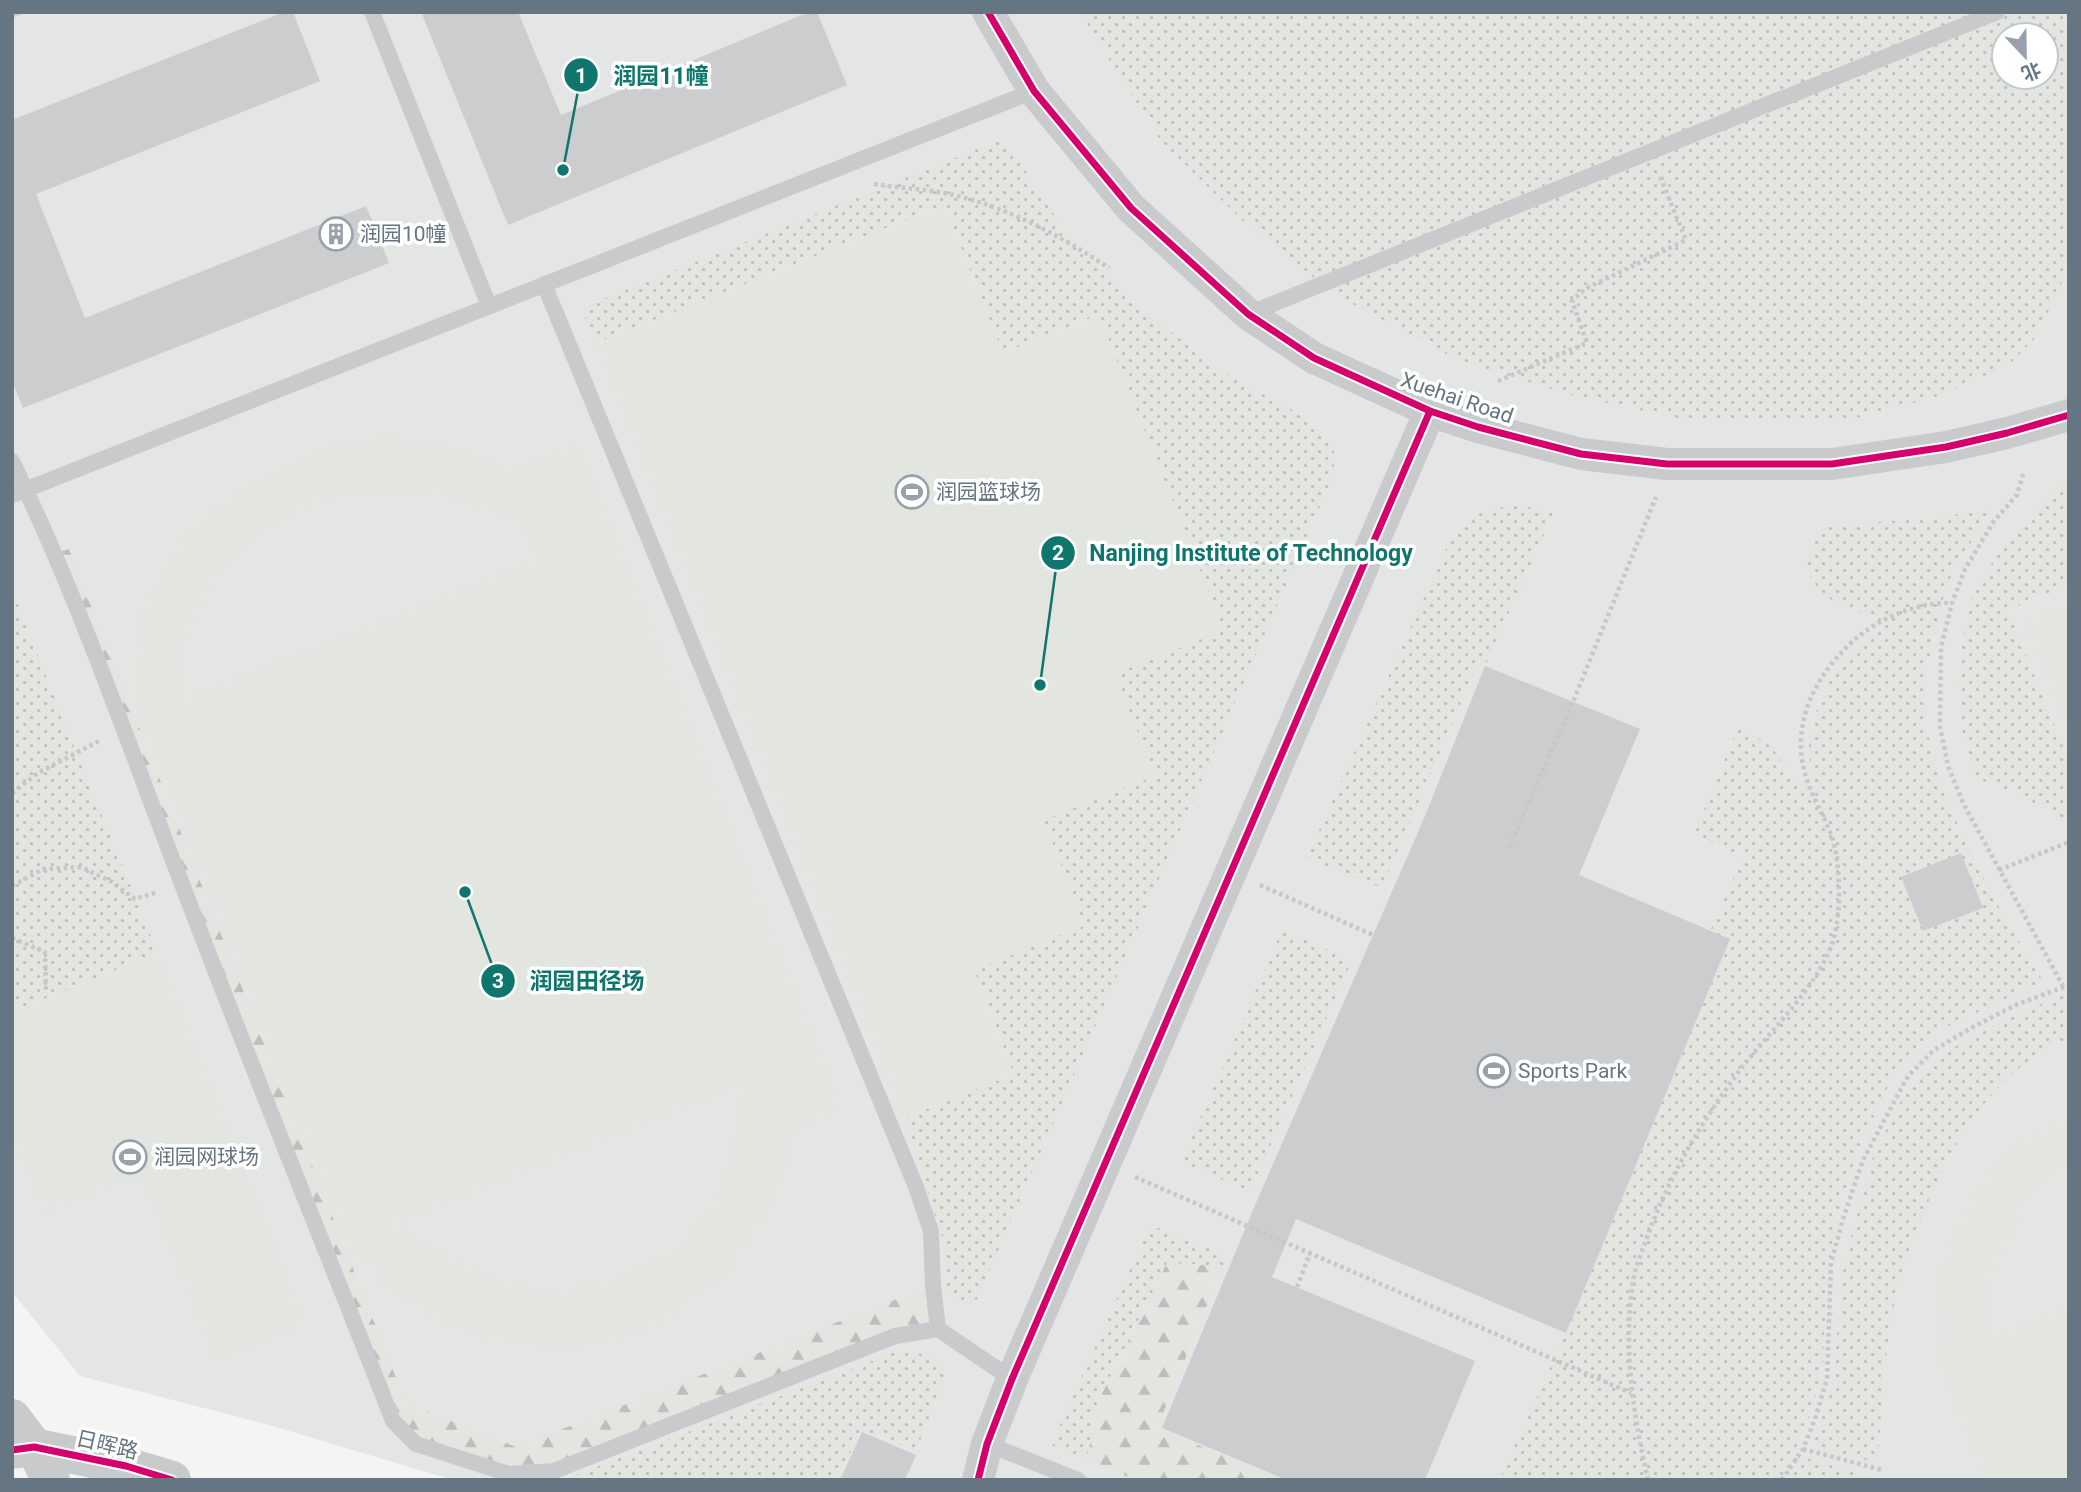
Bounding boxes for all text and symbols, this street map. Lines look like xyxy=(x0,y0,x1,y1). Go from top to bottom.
north arrow xyxy=(1990,21,2060,91)
callout: 润园11幢 xyxy=(564,53,722,97)
text: 北 xyxy=(2018,57,2044,86)
text: 润园11幢 xyxy=(613,63,709,90)
text: 1 xyxy=(575,64,587,88)
building icon: 润园10幢 xyxy=(317,215,355,253)
place label: 润园10幢 xyxy=(360,222,447,246)
street label: Xuehai Road xyxy=(1398,368,1516,428)
sports icon: 润园篮球场 xyxy=(893,473,931,511)
place label: 润园篮球场 xyxy=(936,480,1041,504)
callout: Nanjing Institute of Technology xyxy=(1040,531,1427,575)
text: Nanjing Institute of Technology xyxy=(1089,540,1413,567)
text: 2 xyxy=(1052,541,1064,565)
callout: 润园田径场 xyxy=(481,959,659,1003)
text: 润园田径场 xyxy=(530,968,645,995)
text: 3 xyxy=(492,969,504,993)
sports icon: Sports Park xyxy=(1475,1052,1513,1090)
place label: Sports Park xyxy=(1518,1059,1627,1083)
sports icon: 润园网球场 xyxy=(111,1138,149,1176)
place label: 润园网球场 xyxy=(154,1145,259,1169)
street label: 日晖路 xyxy=(74,1426,140,1464)

